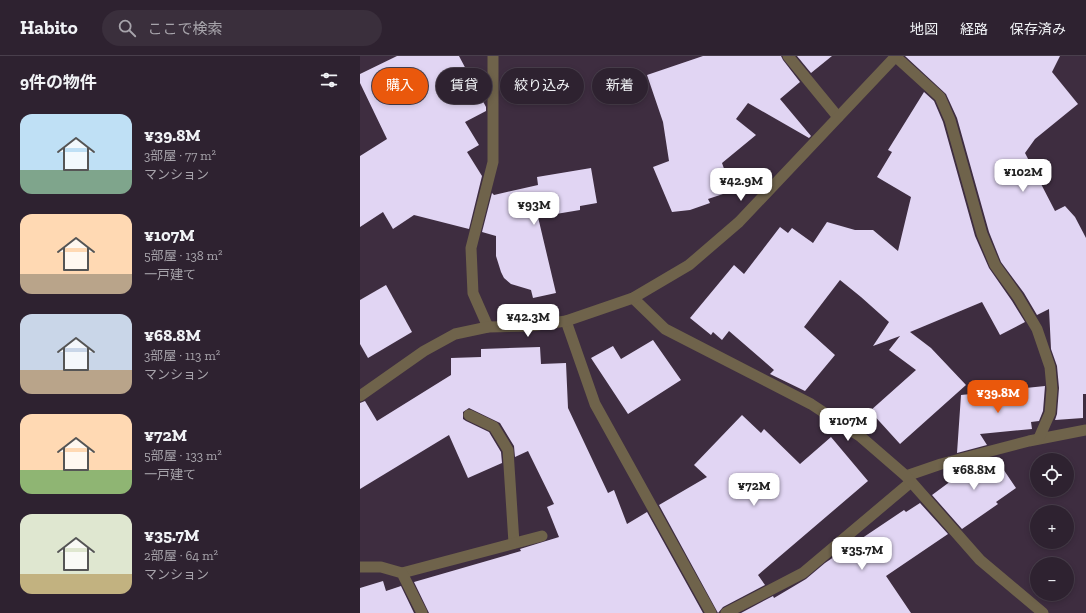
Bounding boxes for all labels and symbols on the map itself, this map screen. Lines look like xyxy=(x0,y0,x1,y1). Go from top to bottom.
pin: ¥102M xyxy=(995,159,1051,193)
pin: ¥42.9M xyxy=(708,168,774,202)
pin: ¥93M xyxy=(510,192,558,226)
pin: ¥42.3M xyxy=(495,304,561,338)
pin: ¥39.8M xyxy=(965,380,1031,414)
pin: ¥107M xyxy=(820,408,876,442)
pin: ¥68.8M xyxy=(941,457,1007,491)
pin: ¥72M xyxy=(730,473,778,507)
pin: ¥35.7M xyxy=(829,537,895,571)

